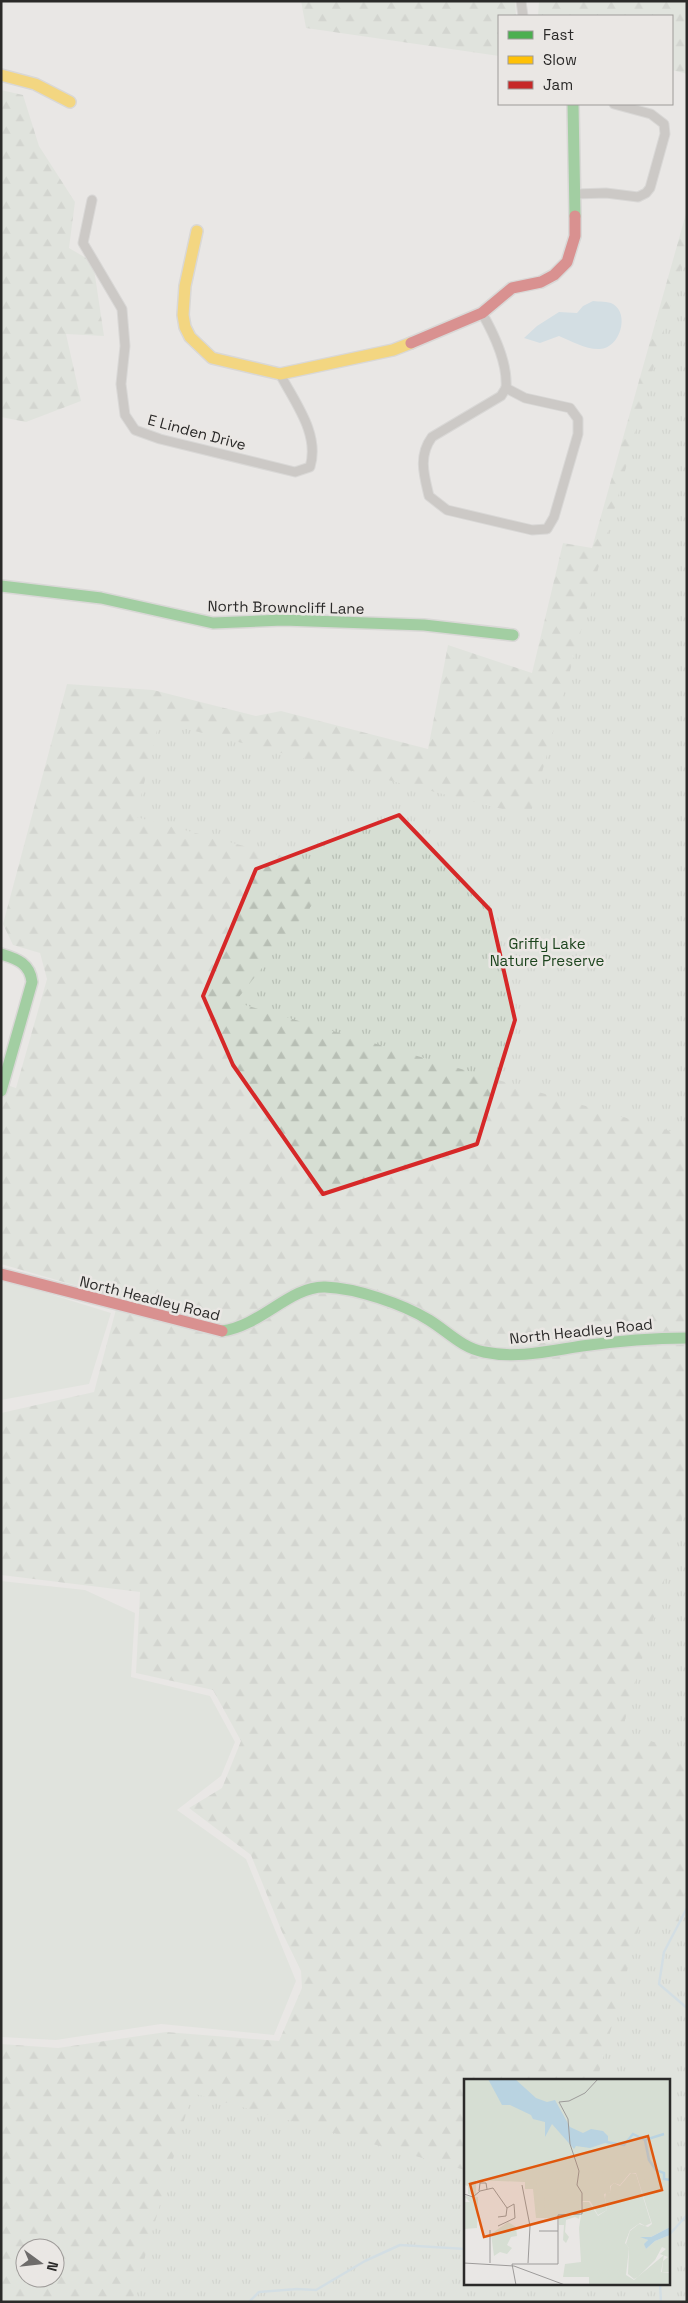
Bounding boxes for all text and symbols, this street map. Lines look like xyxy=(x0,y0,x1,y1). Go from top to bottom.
legend xyxy=(498,15,673,105)
text: Fast xyxy=(543,25,574,44)
text: Slow xyxy=(543,50,577,69)
text: Jam xyxy=(543,75,573,94)
street label: E Linden Drive xyxy=(146,410,248,454)
street label: North Browncliff Lane xyxy=(207,596,365,618)
park label: Griffy Lake Nature Preserve xyxy=(490,934,604,970)
street label: North Headley Road xyxy=(78,1271,222,1325)
street label: North Headley Road xyxy=(508,1314,654,1348)
inset map xyxy=(464,2079,670,2286)
north arrow xyxy=(15,2238,65,2288)
text: N xyxy=(43,2259,62,2273)

